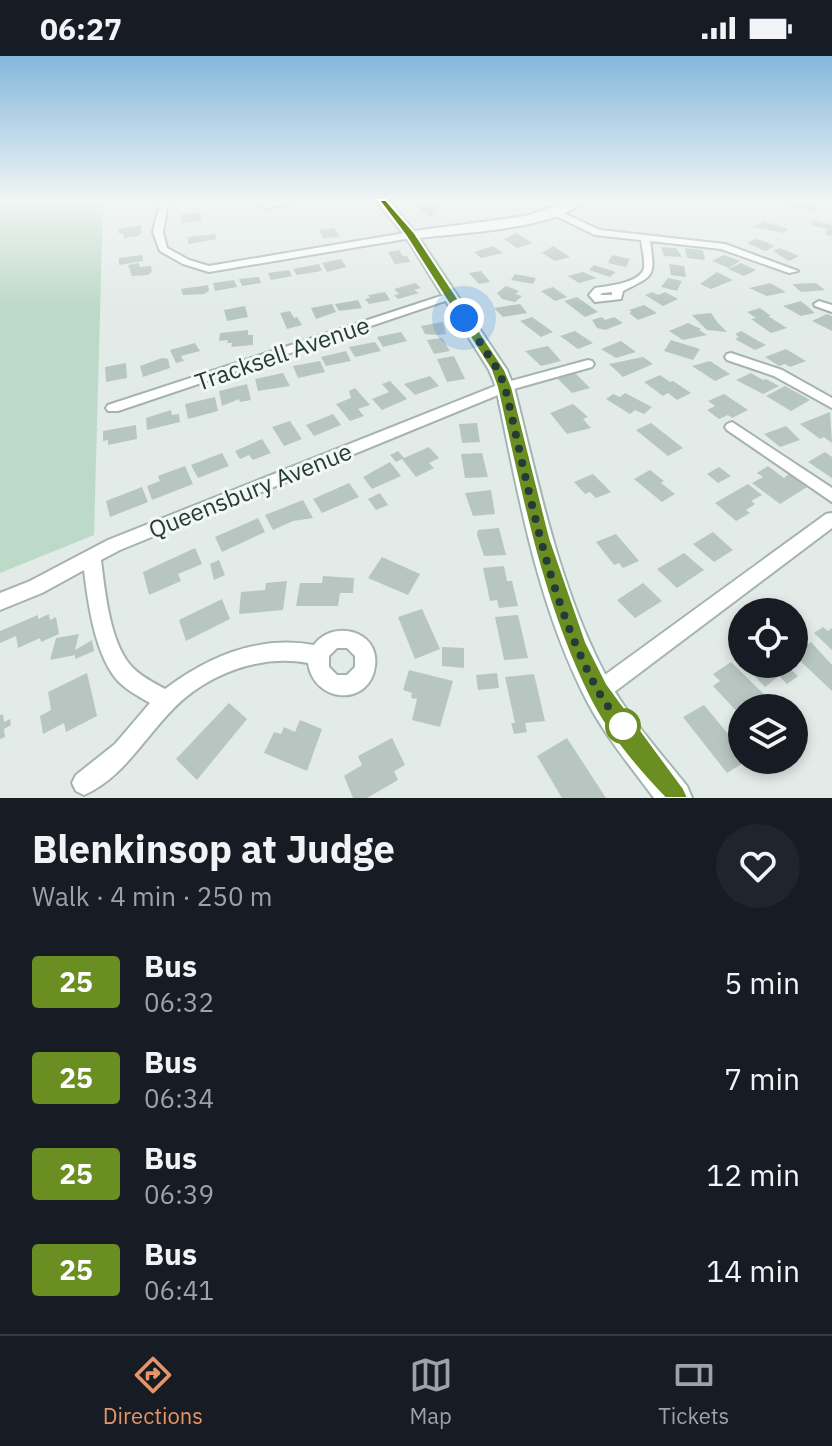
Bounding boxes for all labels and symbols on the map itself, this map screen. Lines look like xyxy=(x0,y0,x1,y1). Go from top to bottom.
your location xyxy=(444,298,484,338)
street label: Tracksell Avenue xyxy=(191,308,373,398)
street label: Queensbury Avenue xyxy=(144,435,356,545)
unlabelled marker xyxy=(606,709,640,743)

